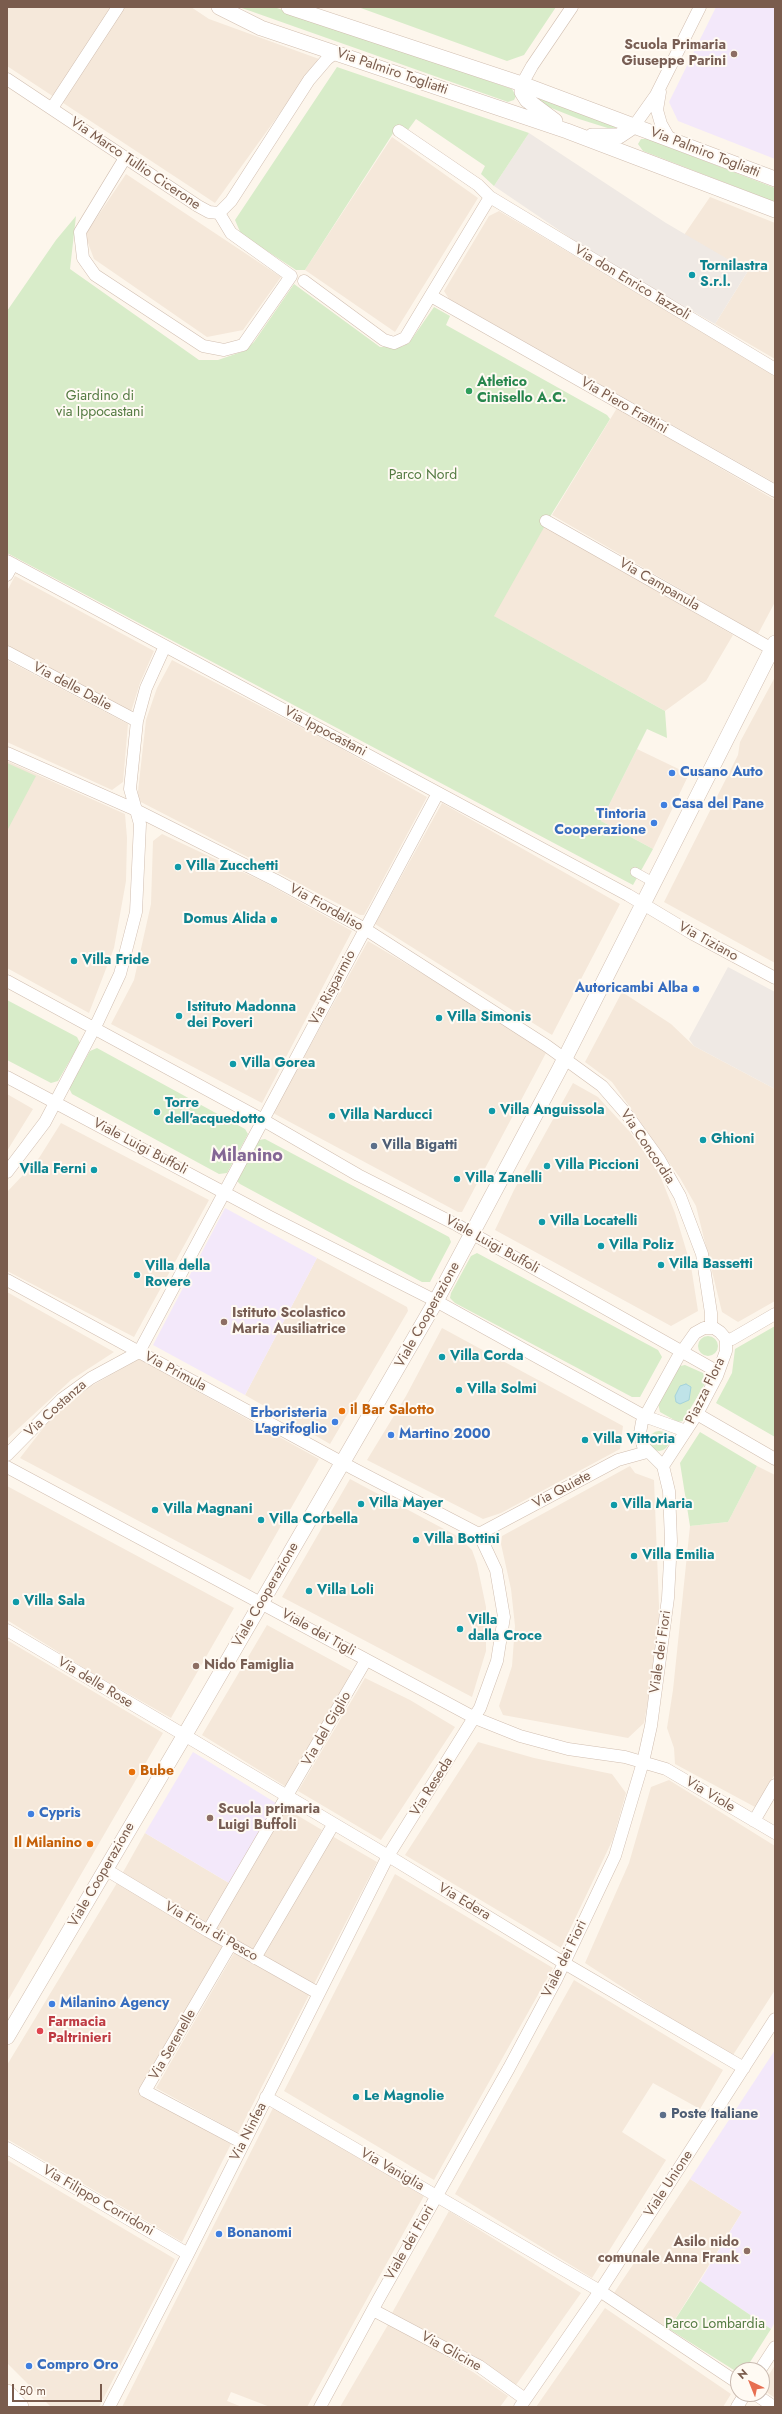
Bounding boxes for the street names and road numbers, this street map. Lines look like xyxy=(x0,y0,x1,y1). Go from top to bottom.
street label: Via Palmiro Togliatti xyxy=(334,45,450,99)
street label: Via Marco Tullio Cicerone xyxy=(67,114,203,214)
street label: Via Palmiro Togliatti xyxy=(648,124,762,182)
street label: Via don Enrico Tazzoli xyxy=(571,242,693,324)
street label: Via Piero Frattini xyxy=(577,374,671,438)
street label: Via Campanula xyxy=(616,555,702,615)
street label: Via delle Dalie xyxy=(30,659,114,715)
street label: Via Ippocastani xyxy=(281,703,369,761)
street label: Via Fiordaliso xyxy=(286,881,366,935)
street label: Via Tiziano xyxy=(675,919,741,965)
street label: Via Risparmio xyxy=(306,948,360,1028)
street label: Via Concordia xyxy=(616,1107,678,1187)
street label: Viale Luigi Buffoli xyxy=(90,1115,190,1179)
street label: Viale Luigi Buffoli xyxy=(442,1212,542,1278)
street label: Viale Cooperazione xyxy=(392,1259,464,1371)
street label: Via Primula xyxy=(141,1349,209,1395)
street label: Piazza Flora xyxy=(683,1355,729,1427)
street label: Via Costanza xyxy=(22,1377,90,1441)
street label: Via Quiete xyxy=(530,1468,594,1512)
street label: Viale Cooperazione xyxy=(229,1540,303,1650)
street label: Viale dei Tigli xyxy=(278,1606,358,1660)
street label: Viale dei Fiori xyxy=(647,1609,675,1695)
street label: Via delle Rose xyxy=(54,1654,136,1712)
street label: Via del Giglio xyxy=(299,1689,355,1769)
street label: Via Reseda xyxy=(407,1754,457,1820)
street label: Via Viole xyxy=(682,1774,738,1816)
street label: Viale Cooperazione xyxy=(65,1820,139,1930)
street label: Via Edera xyxy=(435,1880,493,1924)
street label: Via Fiori di Pesco xyxy=(161,1898,261,1966)
street label: Viale dei Fiori xyxy=(539,1918,591,2000)
street label: Via Serenelle xyxy=(146,2007,200,2083)
street label: Via Ninfea xyxy=(227,2100,271,2164)
street label: Via Vaniglia xyxy=(357,2145,427,2195)
street label: Viale Unione xyxy=(641,2147,697,2221)
street label: Via Filippo Corridoni xyxy=(39,2162,157,2240)
street label: Viale dei Fiori xyxy=(382,2202,438,2284)
street label: Via Glicine xyxy=(418,2329,484,2375)

